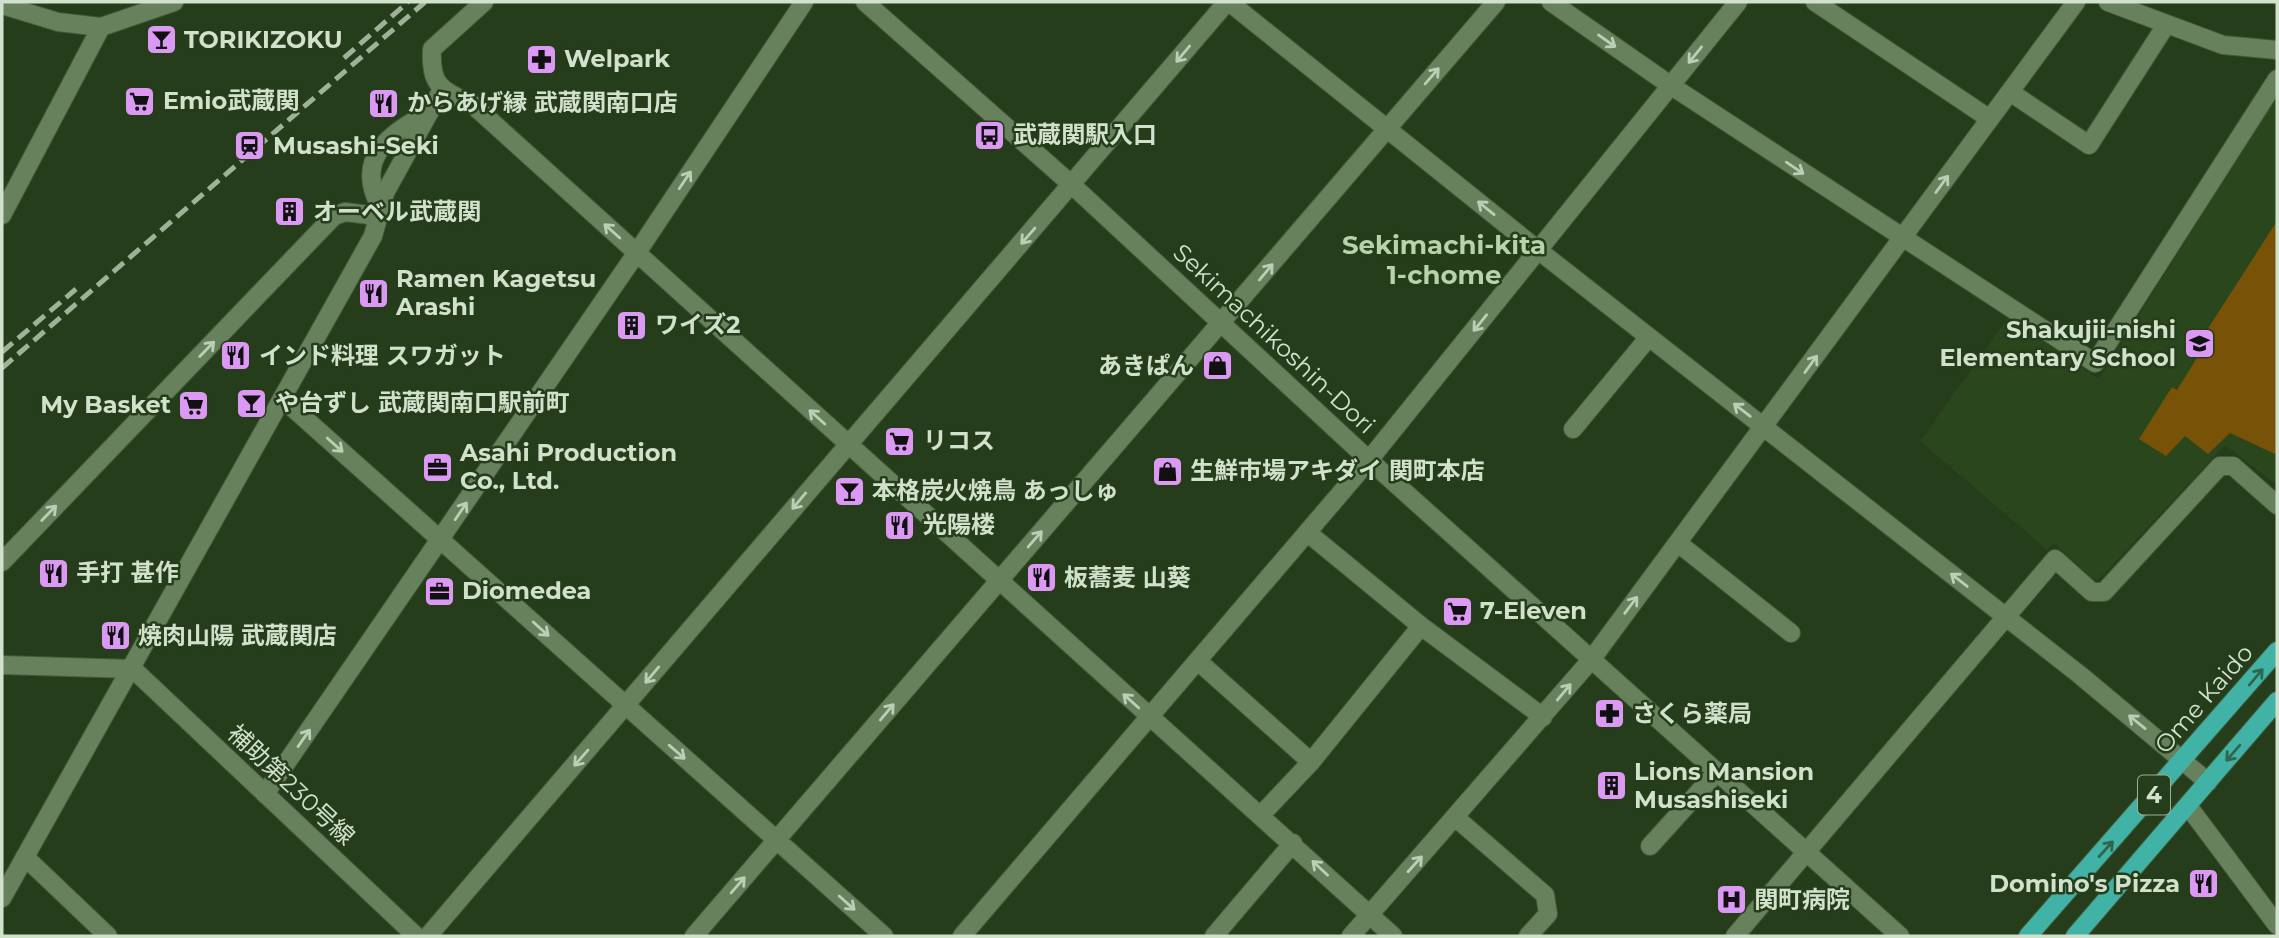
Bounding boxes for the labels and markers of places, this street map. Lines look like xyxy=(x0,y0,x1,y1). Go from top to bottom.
bar icon: TORIKIZOKU xyxy=(144,23,178,57)
place label: TORIKIZOKU xyxy=(184,25,343,54)
pharmacy icon: Welpark xyxy=(524,42,558,76)
place label: Welpark xyxy=(564,44,670,73)
supermarket icon: Emio武蔵関 xyxy=(123,84,157,118)
place label: Emio武蔵関 xyxy=(163,86,299,115)
restaurant icon: からあげ縁 武蔵関南口店 xyxy=(367,86,401,120)
place label: からあげ縁 武蔵関南口店 xyxy=(407,88,678,117)
bus stop icon: 武蔵関駅入口 xyxy=(973,118,1007,152)
place label: 武蔵関駅入口 xyxy=(1013,120,1157,149)
station icon: Musashi-Seki xyxy=(233,129,267,163)
place label: Musashi-Seki xyxy=(273,131,439,160)
building icon: オーベル武蔵関 xyxy=(273,195,307,229)
place label: オーベル武蔵関 xyxy=(313,197,481,226)
place label: Ramen Kagetsu Arashi xyxy=(395,264,596,321)
restaurant icon: Ramen Kagetsu Arashi xyxy=(356,276,390,310)
building icon: ワイズ2 xyxy=(615,308,649,342)
place label: ワイズ2 xyxy=(655,310,740,339)
place label: Shakujii-nishi Elementary School xyxy=(1939,315,2176,372)
school or university icon: Shakujii-nishi Elementary School xyxy=(2182,327,2216,361)
restaurant icon: インド料理 スワガット xyxy=(219,339,253,373)
place label: インド料理 スワガット xyxy=(259,341,506,370)
shop icon: あきぱん xyxy=(1200,349,1234,383)
place label: あきぱん xyxy=(1098,351,1194,380)
bar icon: や台ずし 武蔵関南口駅前町 xyxy=(235,386,269,420)
supermarket icon: My Basket xyxy=(177,388,211,422)
place label: や台ずし 武蔵関南口駅前町 xyxy=(275,388,570,417)
place label: My Basket xyxy=(40,390,172,419)
supermarket icon: リコス xyxy=(883,424,917,458)
place label: リコス xyxy=(923,426,995,455)
place label: Asahi Production Co., Ltd. xyxy=(459,438,677,495)
office icon: Asahi Production Co., Ltd. xyxy=(420,450,454,484)
shop icon: 生鮮市場アキダイ 関町本店 xyxy=(1150,454,1184,488)
place label: 生鮮市場アキダイ 関町本店 xyxy=(1190,456,1485,485)
bar icon: 本格炭火焼鳥 あっしゅ xyxy=(832,474,866,508)
place label: 本格炭火焼鳥 あっしゅ xyxy=(872,476,1119,505)
restaurant icon: 光陽楼 xyxy=(883,508,917,542)
place label: 光陽楼 xyxy=(923,510,995,539)
restaurant icon: 手打 甚作 xyxy=(36,556,70,590)
place label: 手打 甚作 xyxy=(76,558,179,587)
restaurant icon: 板蕎麦 山葵 xyxy=(1024,561,1058,595)
place label: 板蕎麦 山葵 xyxy=(1064,563,1191,592)
office icon: Diomedea xyxy=(422,574,456,608)
place label: Diomedea xyxy=(462,576,591,605)
supermarket icon: 7-Eleven xyxy=(1440,594,1474,628)
place label: 7-Eleven xyxy=(1480,596,1587,625)
restaurant icon: 焼肉山陽 武蔵関店 xyxy=(98,619,132,653)
place label: 焼肉山陽 武蔵関店 xyxy=(138,621,337,650)
pharmacy icon: さくら薬局 xyxy=(1592,697,1626,731)
place label: さくら薬局 xyxy=(1632,699,1752,728)
place label: Lions Mansion Musashiseki xyxy=(1634,757,1814,814)
building icon: Lions Mansion Musashiseki xyxy=(1594,769,1628,803)
restaurant icon: Domino's Pizza xyxy=(2186,867,2220,901)
place label: Domino's Pizza xyxy=(1989,869,2180,898)
hospital icon: 関町病院 xyxy=(1714,883,1748,917)
place label: 関町病院 xyxy=(1754,885,1850,914)

